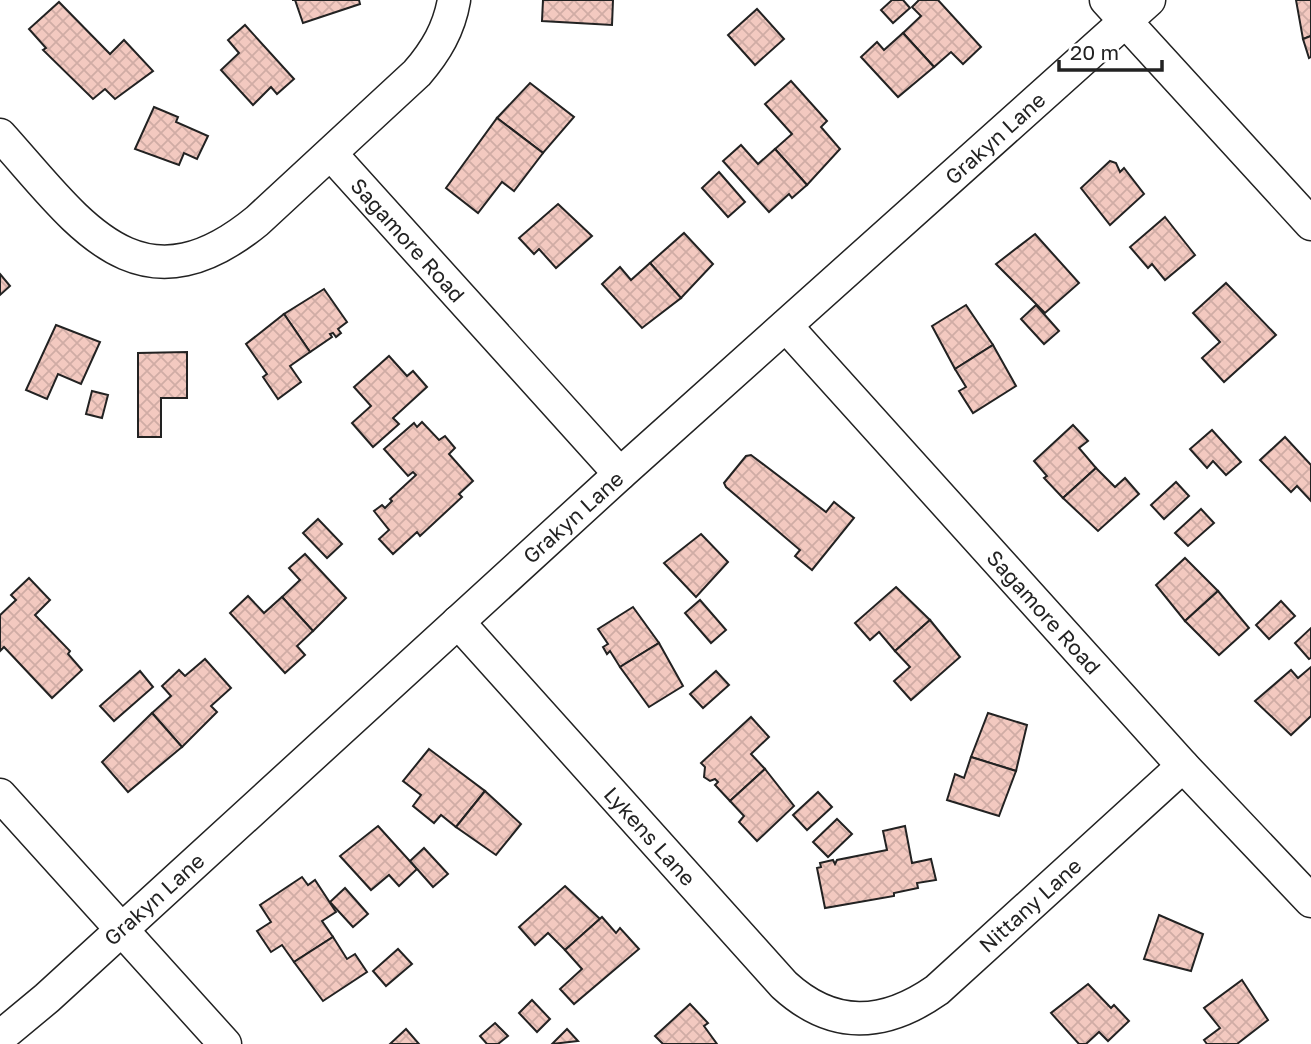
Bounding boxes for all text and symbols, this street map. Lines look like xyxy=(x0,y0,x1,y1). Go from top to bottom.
scale bar xyxy=(1059,28,1162,72)
text: 20 m xyxy=(1070,39,1119,65)
street label: Grakyn Lane xyxy=(940,86,1050,190)
street label: Sagamore Road xyxy=(345,173,471,307)
street label: Grakyn Lane xyxy=(518,465,628,569)
street label: Sagamore Road xyxy=(981,545,1107,679)
street label: Lykens Lane xyxy=(599,781,701,891)
street label: Grakyn Lane xyxy=(99,847,209,951)
street label: Nittany Lane xyxy=(973,852,1087,958)

